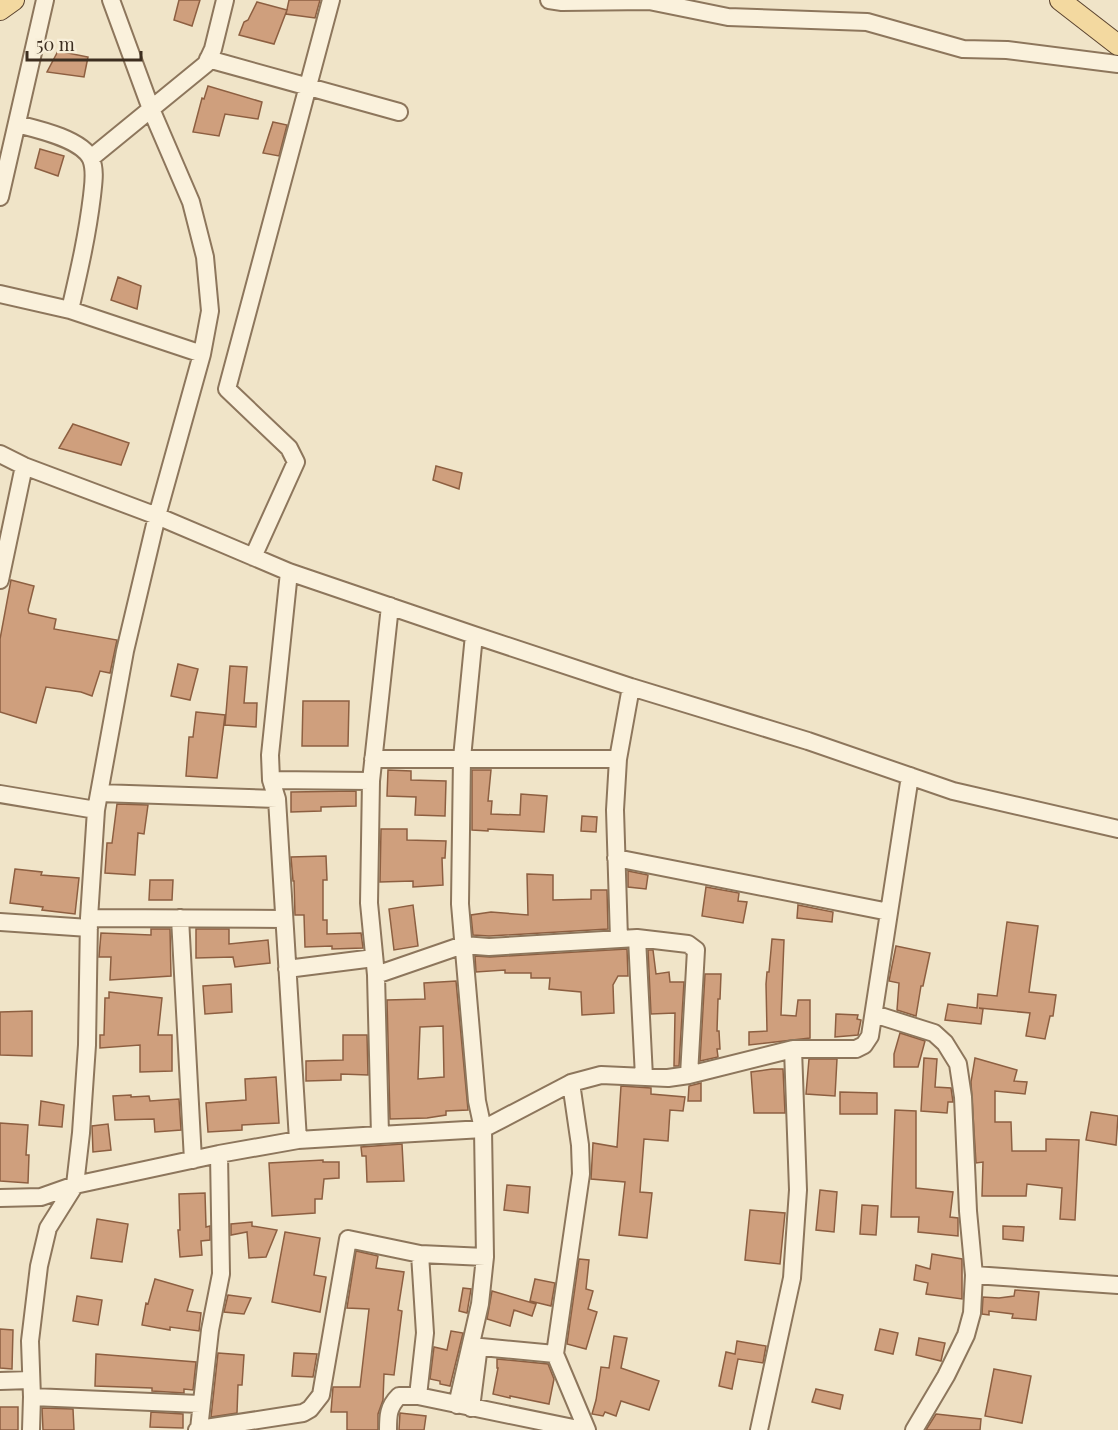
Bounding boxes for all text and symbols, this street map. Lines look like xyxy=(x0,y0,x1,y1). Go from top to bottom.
scale bar xyxy=(27,24,141,62)
text: 50 m xyxy=(36,32,75,56)

